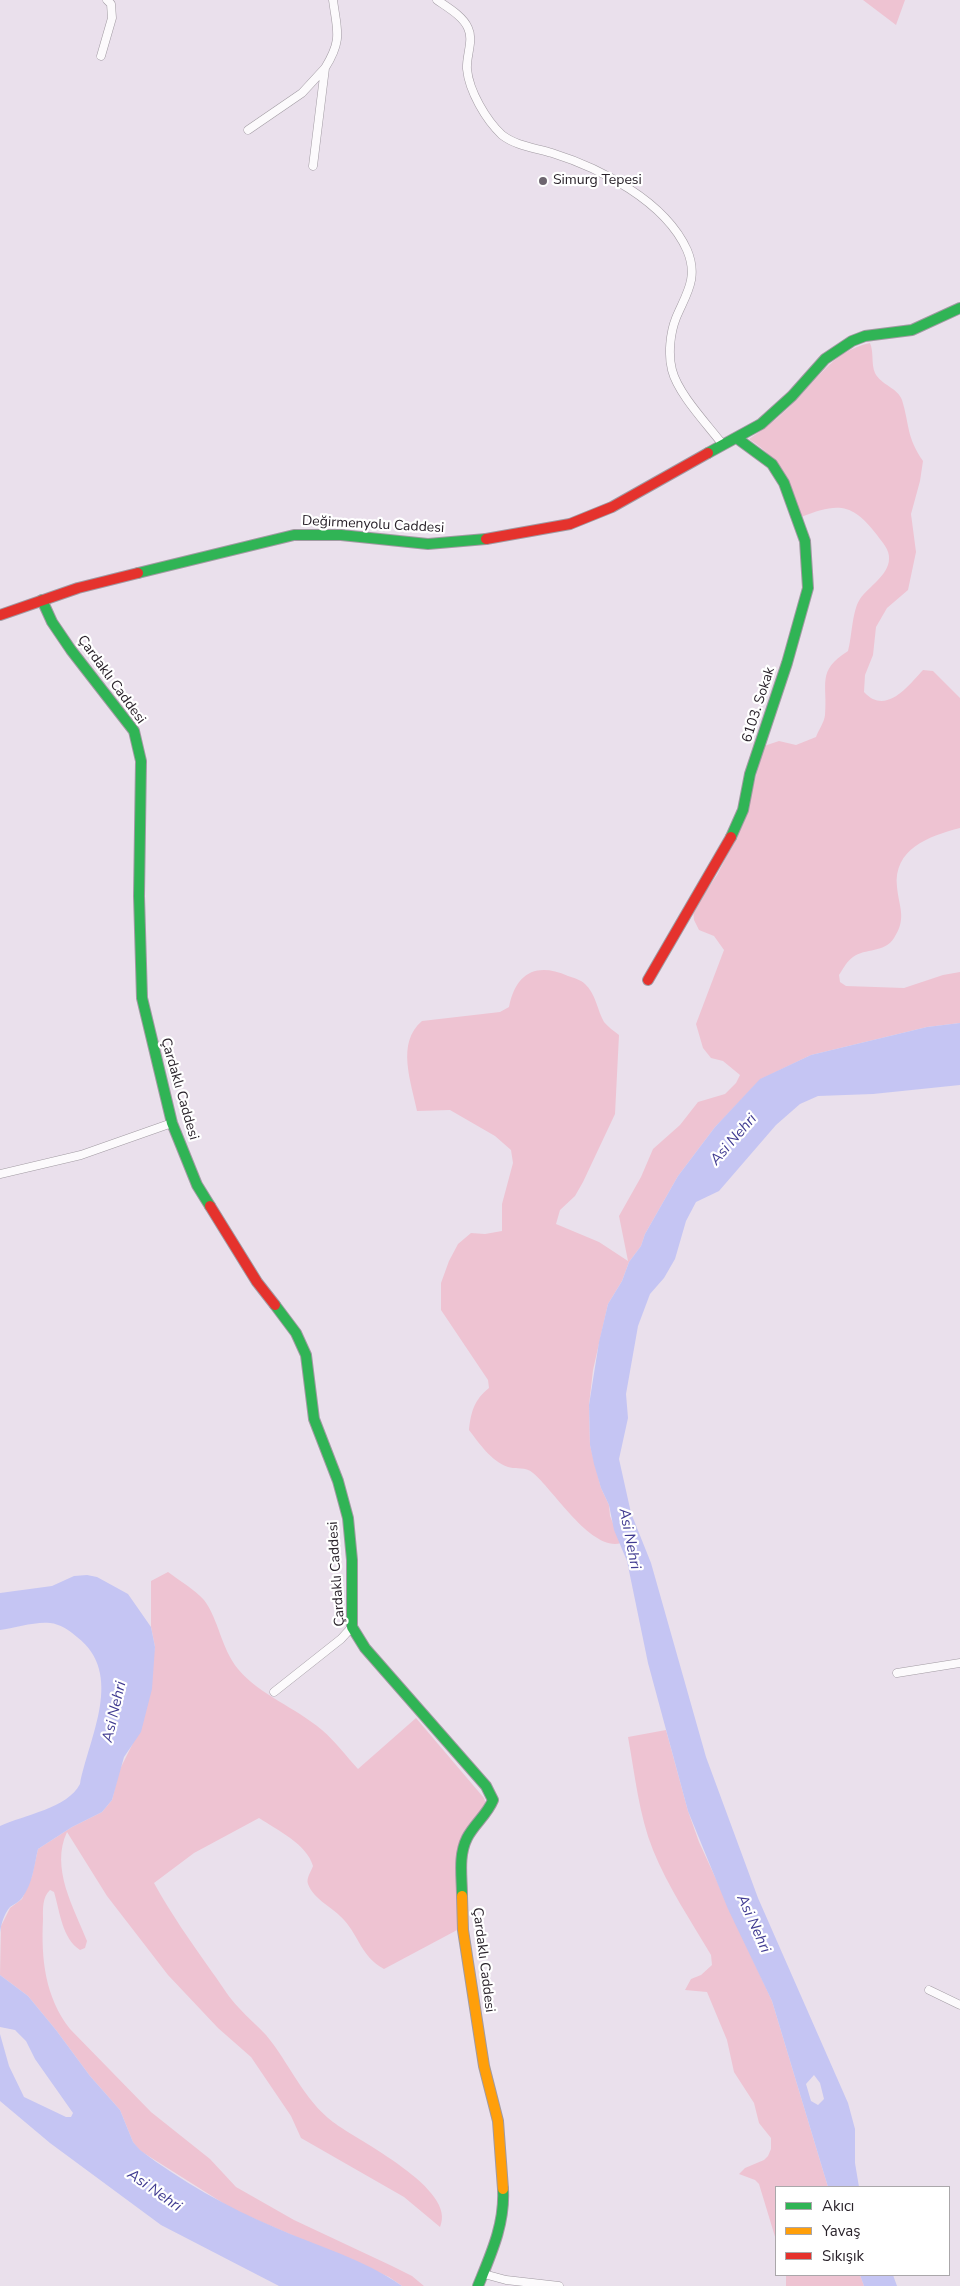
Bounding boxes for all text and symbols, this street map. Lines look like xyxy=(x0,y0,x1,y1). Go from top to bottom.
place label: Simurg Tepesi xyxy=(553,173,642,189)
marker: Simurg Tepesi xyxy=(537,175,549,187)
street label: Değirmenyolu Caddesi xyxy=(301,513,445,537)
street label: Çardaklı Caddesi xyxy=(73,632,149,728)
street label: 6103. Sokak xyxy=(739,665,779,745)
street label: Çardaklı Caddesi xyxy=(156,1036,202,1142)
water label: Asi Nehri xyxy=(707,1111,761,1169)
water label: Asi Nehri xyxy=(614,1507,644,1571)
street label: Çardaklı Caddesi xyxy=(325,1521,349,1627)
water label: Asi Nehri xyxy=(99,1680,131,1744)
water label: Asi Nehri xyxy=(732,1892,774,1956)
street label: Çardaklı Caddesi xyxy=(468,1907,498,2013)
water label: Asi Nehri xyxy=(124,2166,184,2216)
legend xyxy=(775,2186,950,2276)
text: Akıcı xyxy=(822,2196,854,2216)
text: Yavaş xyxy=(822,2221,860,2241)
text: Sıkışık xyxy=(822,2246,864,2266)

